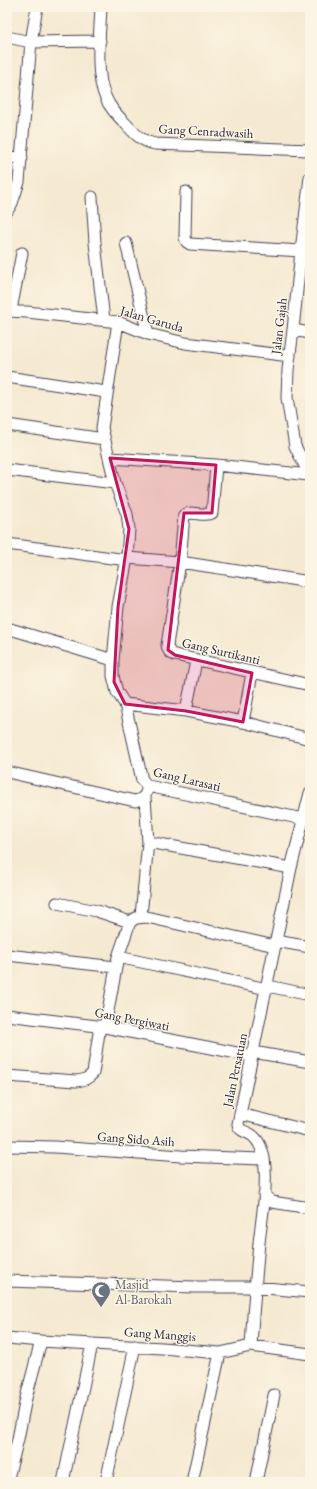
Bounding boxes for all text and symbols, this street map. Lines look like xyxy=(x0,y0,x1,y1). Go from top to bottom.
street label: Gang Cenradwasih xyxy=(158,120,254,142)
street label: Jalan Gajah xyxy=(267,297,291,356)
street label: Jalan Garuda xyxy=(117,302,186,336)
street label: Gang Surtikanti xyxy=(180,634,262,668)
street label: Gang Larasati xyxy=(152,763,222,795)
street label: Gang Pergiwati xyxy=(93,1003,171,1035)
street label: Jalan Persatuan xyxy=(219,1031,251,1110)
street label: Gang Sido Asih xyxy=(97,1128,176,1150)
place label: Masjid Al-Barokah xyxy=(114,1276,172,1308)
mosque icon: Masjid Al-Barokah xyxy=(90,1280,112,1308)
street label: Gang Manggis xyxy=(124,1323,196,1345)

